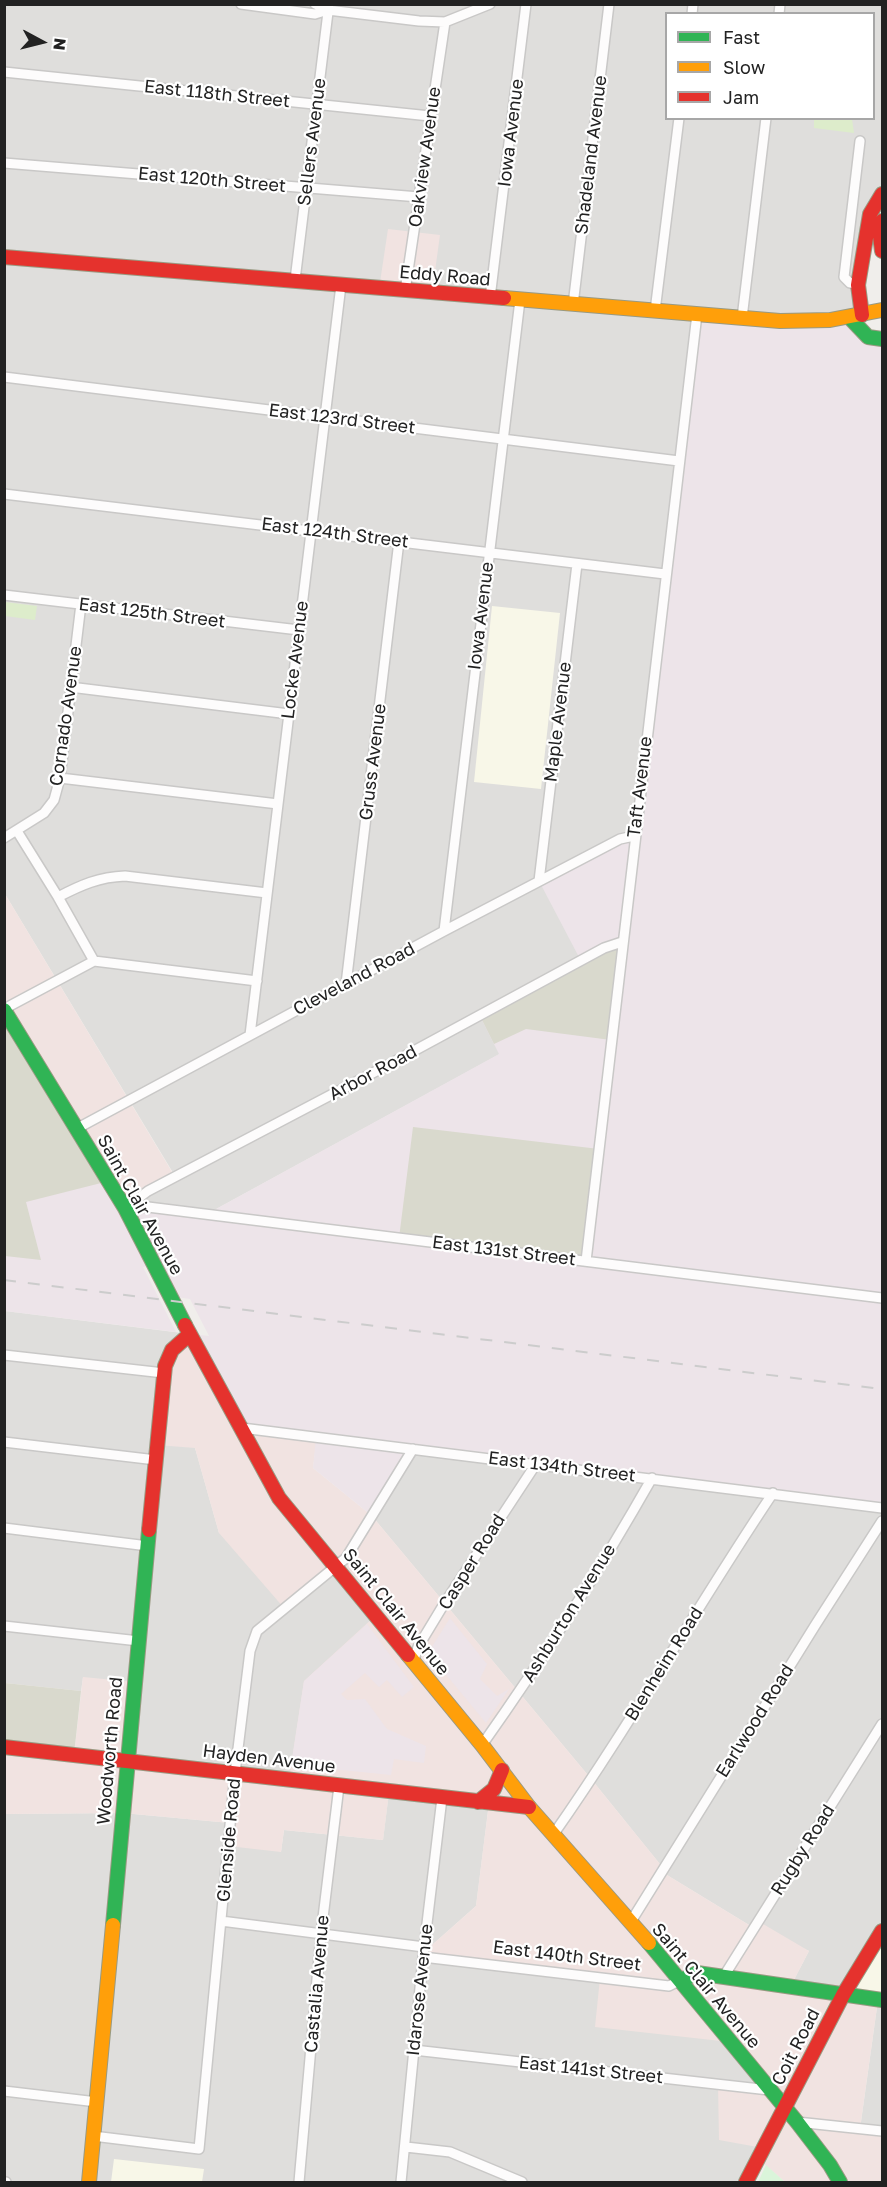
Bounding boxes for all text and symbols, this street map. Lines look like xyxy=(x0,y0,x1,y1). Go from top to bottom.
north arrow xyxy=(12,12,72,72)
legend xyxy=(665,12,875,120)
text: Fast xyxy=(723,26,760,48)
text: N xyxy=(49,37,71,51)
text: Slow xyxy=(723,56,765,78)
street label: Shadeland Avenue xyxy=(571,74,611,236)
street label: East 118th Street xyxy=(143,76,291,112)
street label: Sellers Avenue xyxy=(293,77,331,207)
street label: Iowa Avenue xyxy=(494,78,528,188)
street label: Oakview Avenue xyxy=(404,85,446,229)
text: Jam xyxy=(723,86,759,108)
street label: East 120th Street xyxy=(137,163,287,197)
street label: Eddy Road xyxy=(398,261,492,291)
street label: East 123rd Street xyxy=(267,399,417,439)
street label: East 124th Street xyxy=(260,513,410,553)
street label: Iowa Avenue xyxy=(464,561,498,671)
street label: East 125th Street xyxy=(77,593,227,633)
street label: Locke Avenue xyxy=(277,600,313,720)
street label: Cornado Avenue xyxy=(45,645,87,787)
street label: Maple Avenue xyxy=(540,661,576,783)
street label: Gruss Avenue xyxy=(355,702,391,822)
street label: Taft Avenue xyxy=(623,735,657,839)
street label: Cleveland Road xyxy=(289,938,419,1020)
street label: Arbor Road xyxy=(325,1041,421,1105)
street label: Saint Clair Avenue xyxy=(92,1131,188,1279)
street label: East 131st Street xyxy=(431,1231,577,1271)
street label: East 134th Street xyxy=(487,1447,637,1487)
street label: Casper Road xyxy=(434,1510,510,1614)
street label: Ashburton Avenue xyxy=(518,1540,620,1686)
street label: Saint Clair Avenue xyxy=(338,1544,454,1680)
street label: Blenheim Road xyxy=(620,1603,708,1725)
street label: Earlwood Road xyxy=(712,1660,798,1782)
street label: Woodworth Road xyxy=(93,1676,127,1826)
street label: Hayden Avenue xyxy=(201,1740,337,1778)
street label: Glenside Road xyxy=(213,1777,245,1903)
street label: Rugby Road xyxy=(766,1801,840,1899)
street label: Castalia Avenue xyxy=(300,1914,334,2054)
street label: Saint Clair Avenue xyxy=(647,1919,765,2053)
street label: Idarose Avenue xyxy=(402,1923,438,2057)
street label: East 140th Street xyxy=(492,1936,642,1976)
street label: Coit Road xyxy=(767,2005,825,2089)
street label: East 141st Street xyxy=(518,2052,664,2088)

